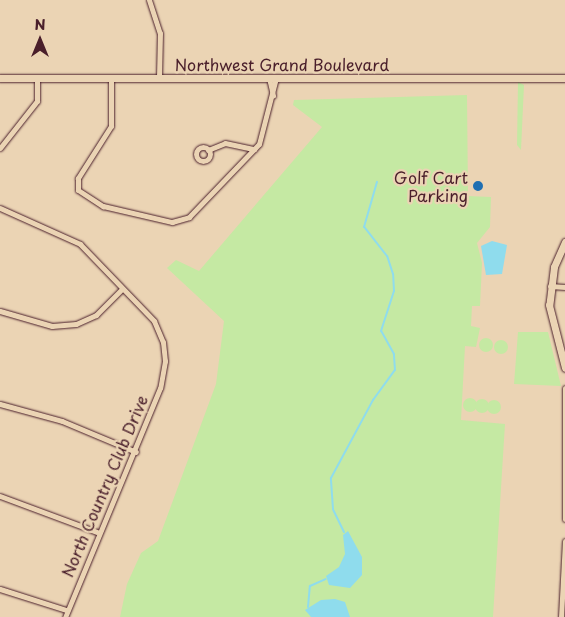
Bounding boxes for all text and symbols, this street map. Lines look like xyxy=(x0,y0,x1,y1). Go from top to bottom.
text: N xyxy=(34,14,46,35)
north arrow xyxy=(15,15,65,65)
street label: Northwest Grand Boulevard xyxy=(174,54,390,74)
place label: Golf Cart Parking xyxy=(394,167,468,205)
marker: Golf Cart Parking xyxy=(472,180,484,192)
street label: North Country Club Drive xyxy=(56,391,152,581)

